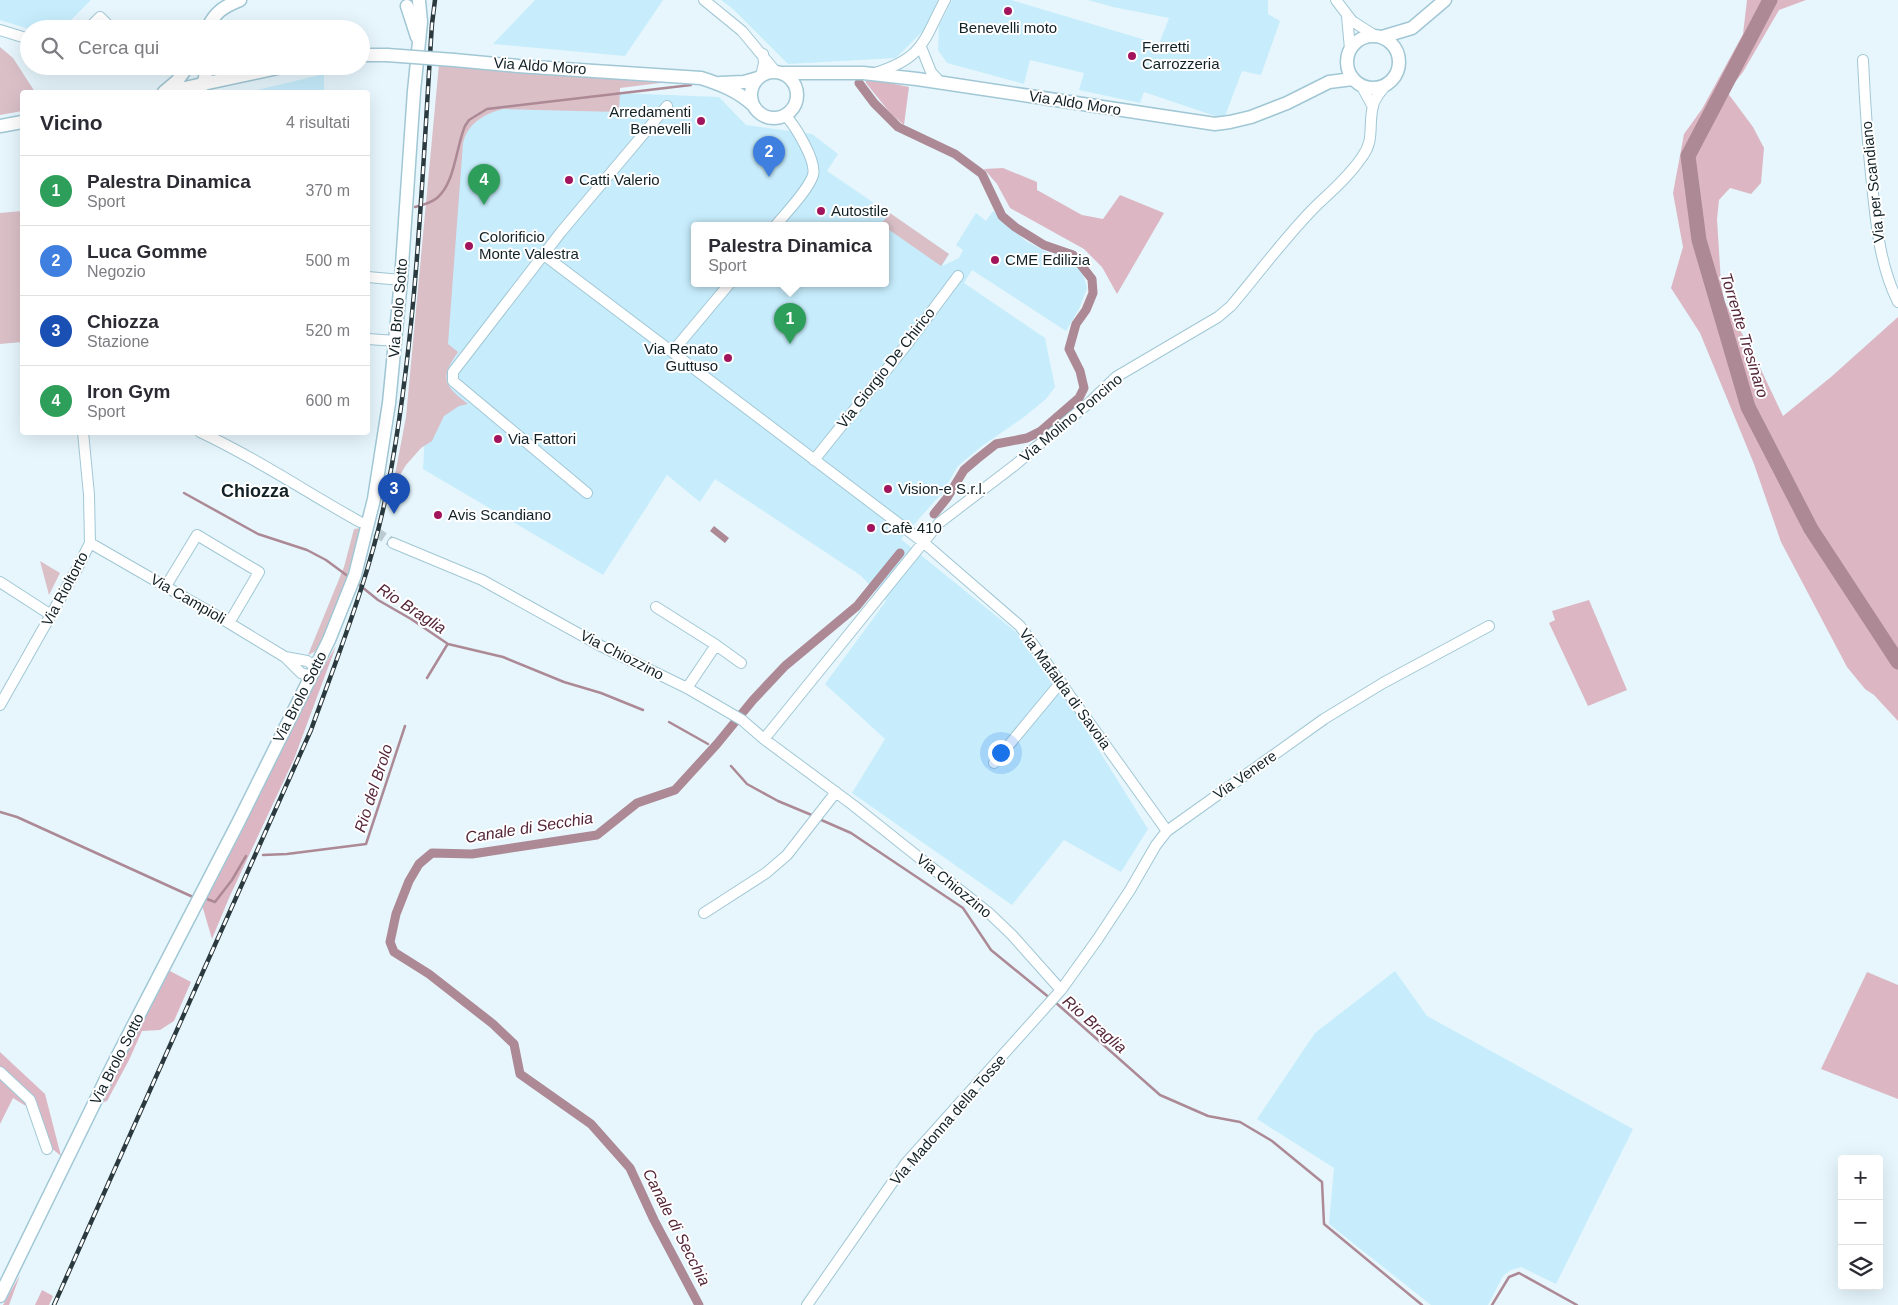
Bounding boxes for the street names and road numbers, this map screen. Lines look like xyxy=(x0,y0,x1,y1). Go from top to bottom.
street label: Via Aldo Moro xyxy=(493,54,587,77)
street label: Via Aldo Moro xyxy=(1028,87,1122,118)
street label: Via per Scandiano xyxy=(1858,120,1887,244)
street label: Via Brolo Sotto xyxy=(385,258,410,358)
street label: Via Giorgio De Chirico xyxy=(833,304,938,431)
street label: Via Molino Poncino xyxy=(1016,370,1125,465)
street label: Via Rioltorto xyxy=(38,549,91,629)
street label: Via Campioli xyxy=(148,570,229,627)
street label: Via Mafalda di Savoia xyxy=(1016,625,1115,753)
street label: Via Chiozzino xyxy=(578,626,667,683)
street label: Via Brolo Sotto xyxy=(269,648,330,745)
street label: Via Venere xyxy=(1210,747,1280,803)
street label: Via Chiozzino xyxy=(913,850,995,921)
street label: Via Brolo Sotto xyxy=(86,1010,147,1107)
street label: Via Madonna della Tosse xyxy=(886,1051,1009,1188)

